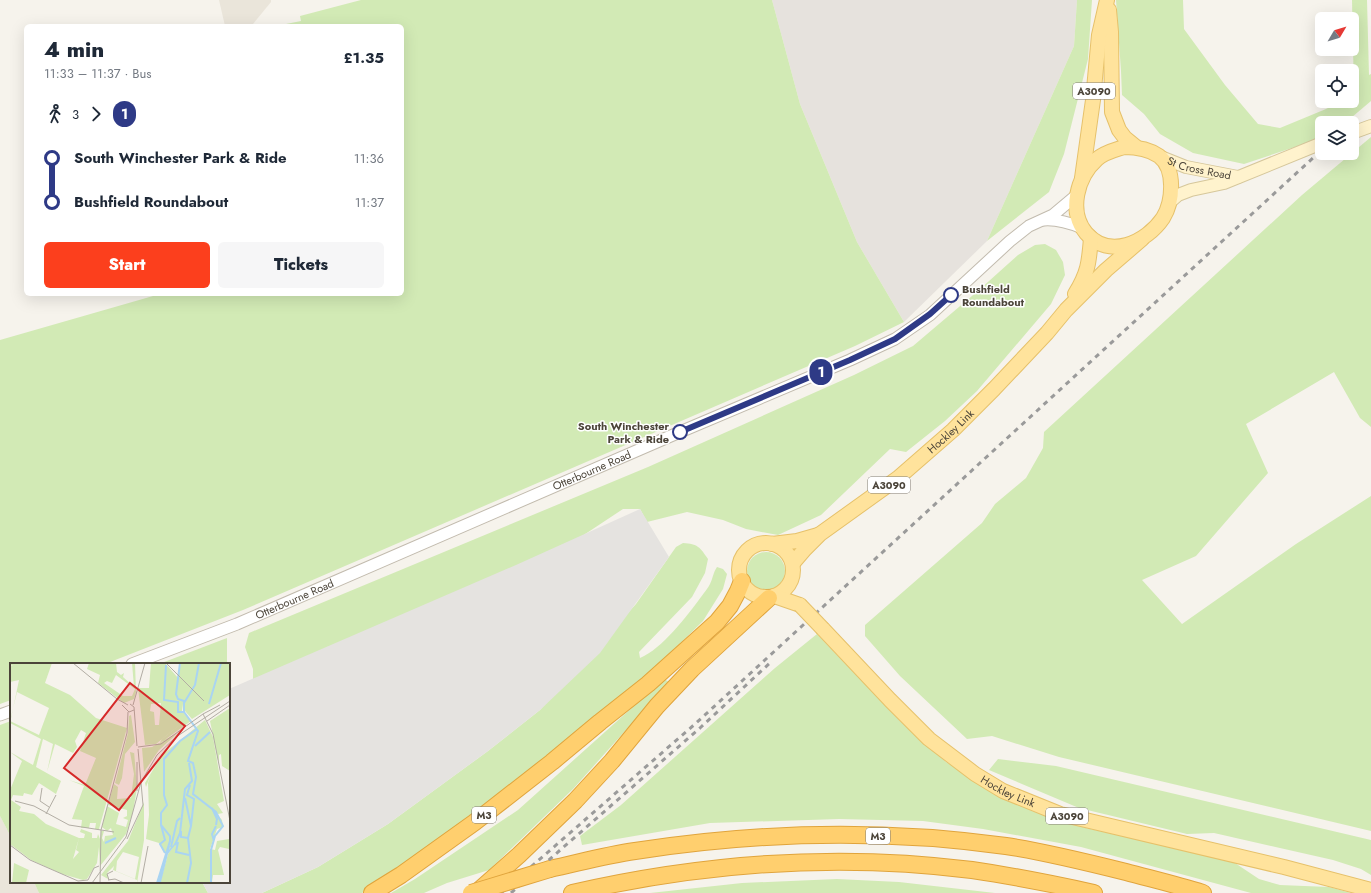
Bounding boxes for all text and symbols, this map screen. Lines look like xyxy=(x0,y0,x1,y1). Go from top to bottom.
north arrow xyxy=(1315,12,1359,56)
map controls xyxy=(1315,12,1359,160)
text: 4 min xyxy=(44,33,104,65)
text: £1.35 xyxy=(343,47,384,69)
text: 11:33 – 11:37 · Bus xyxy=(44,64,152,83)
button: locate xyxy=(1315,64,1359,108)
road number: A3090 xyxy=(1073,83,1115,99)
icon: walk xyxy=(44,103,66,125)
icon: forward xyxy=(85,103,107,125)
text: 1 xyxy=(121,104,128,124)
text: 3 xyxy=(72,105,79,124)
button: layers xyxy=(1315,116,1359,160)
text: South Winchester Park & Ride xyxy=(74,147,287,169)
text: 11:36 xyxy=(354,149,384,168)
street label: St Cross Road xyxy=(1165,152,1232,183)
text: Bushfield Roundabout xyxy=(74,191,228,213)
text: 11:37 xyxy=(355,193,384,212)
button: Start xyxy=(44,242,210,288)
button: Tickets xyxy=(218,242,384,288)
place label: Bushfield Roundabout xyxy=(962,281,1025,310)
marker: Bushfield Roundabout xyxy=(943,287,959,303)
line badge: 1 xyxy=(808,359,834,385)
text: 1 xyxy=(817,362,825,382)
street label: Hockley Link xyxy=(924,405,978,457)
place label: South Winchester Park & Ride xyxy=(578,418,669,447)
marker: South Winchester Park & Ride xyxy=(672,424,688,440)
street label: Otterbourne Road xyxy=(550,446,633,494)
road number: A3090 xyxy=(868,477,910,493)
street label: Otterbourne Road xyxy=(253,575,336,623)
inset map xyxy=(10,663,230,883)
street label: Hockley Link xyxy=(978,771,1038,811)
road number: M3 xyxy=(472,807,496,823)
road number: A3090 xyxy=(1046,808,1088,824)
road number: M3 xyxy=(866,828,890,844)

